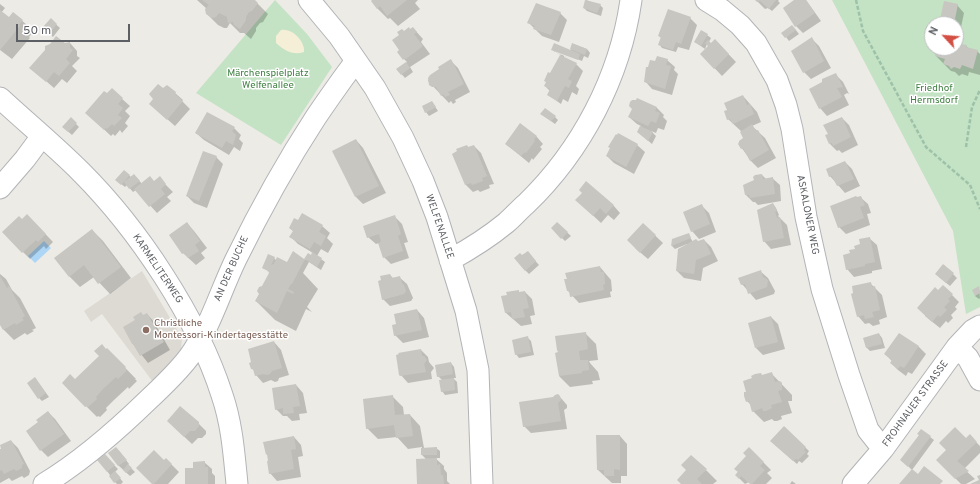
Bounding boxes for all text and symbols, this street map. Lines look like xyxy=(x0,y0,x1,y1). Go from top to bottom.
scale bar xyxy=(18,16,132,42)
north arrow xyxy=(924,16,964,56)
text: 50 m xyxy=(23,23,51,39)
text: N xyxy=(926,25,942,38)
park label: Märchenspielplatz Welfenallee xyxy=(227,68,309,92)
park label: Friedhof Hermsdorf xyxy=(910,83,958,106)
street label: ASKALONER WEG xyxy=(793,174,821,256)
street label: WELFENALLEE xyxy=(422,193,456,261)
street label: KARMELITERWEG xyxy=(129,232,185,306)
street label: AN DER BUCHE xyxy=(212,234,252,304)
place label: Christliche Montessori-Kindertagesstätte xyxy=(154,318,288,342)
marker: Christliche Montessori-Kindertagesstätte xyxy=(141,325,151,335)
street label: FROHNAUER STRASSE xyxy=(881,358,951,450)

